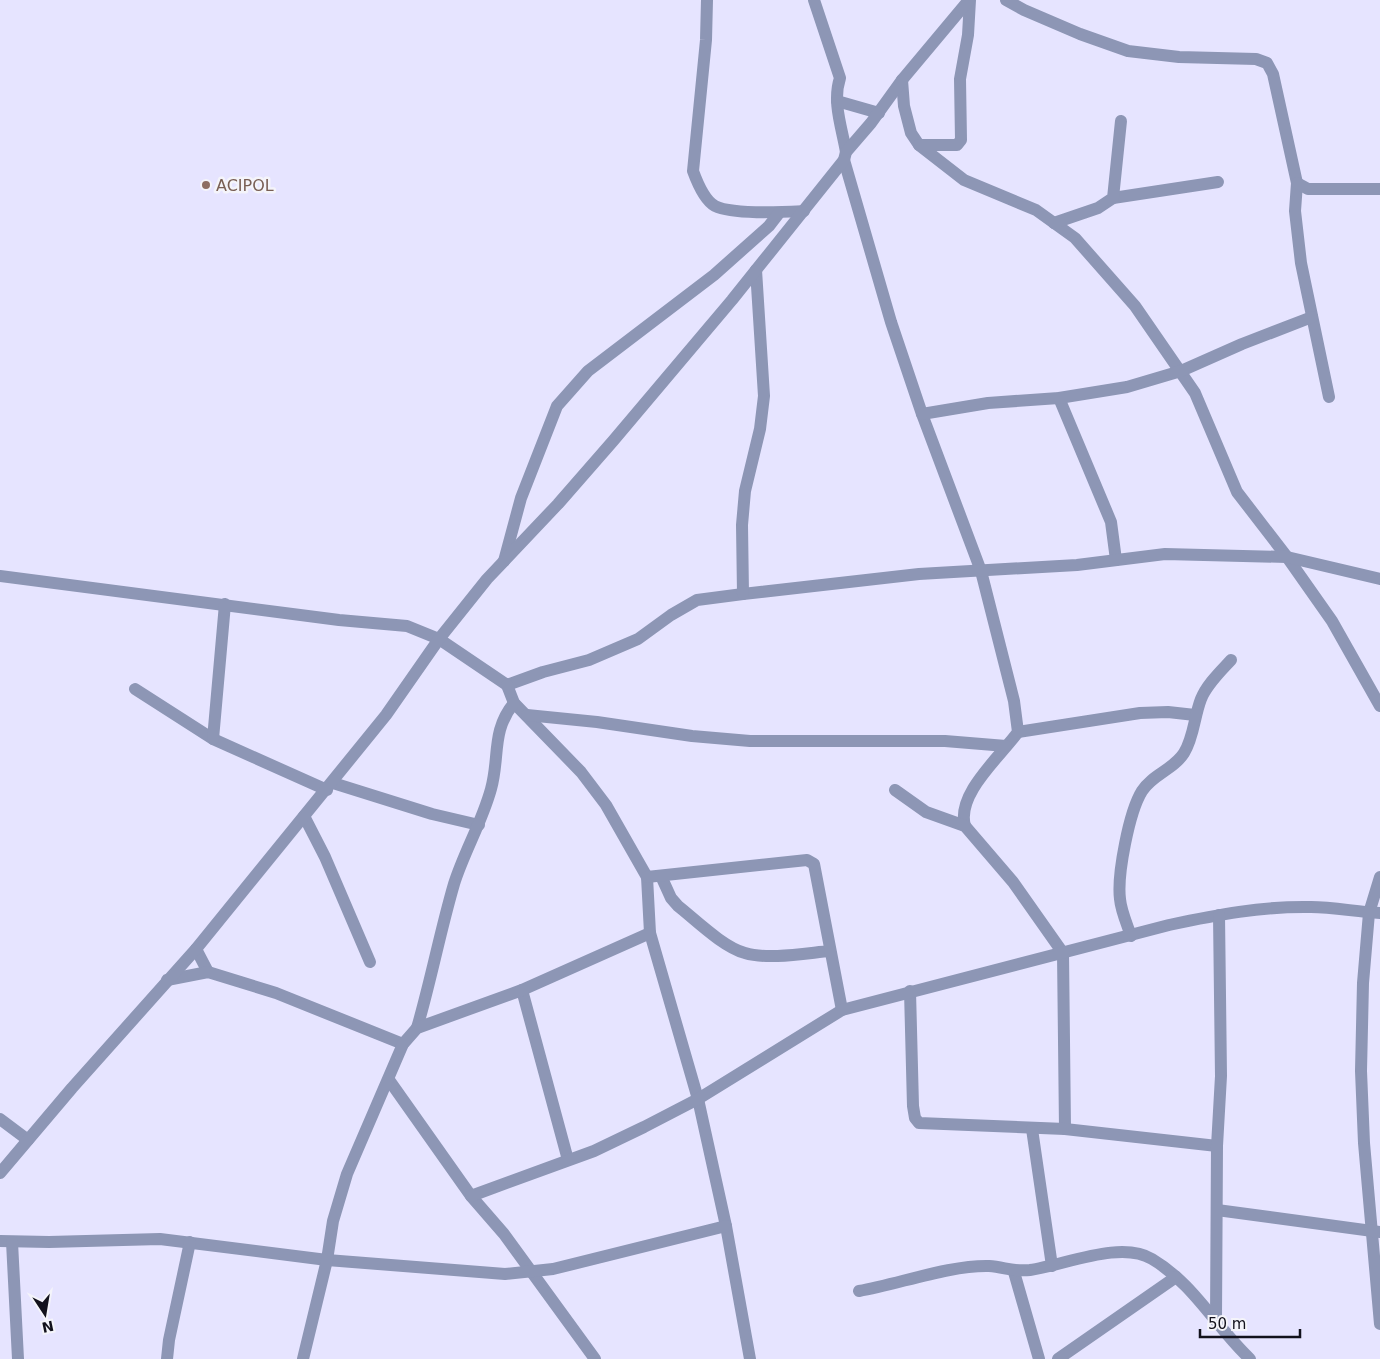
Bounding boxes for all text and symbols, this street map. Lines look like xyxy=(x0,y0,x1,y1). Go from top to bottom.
place label: ACIPOL xyxy=(216,176,274,195)
marker: ACIPOL xyxy=(200,179,212,191)
north arrow xyxy=(20,1289,70,1339)
scale bar xyxy=(1200,1306,1300,1338)
text: 50 m xyxy=(1208,1315,1246,1333)
text: N xyxy=(40,1318,55,1336)

